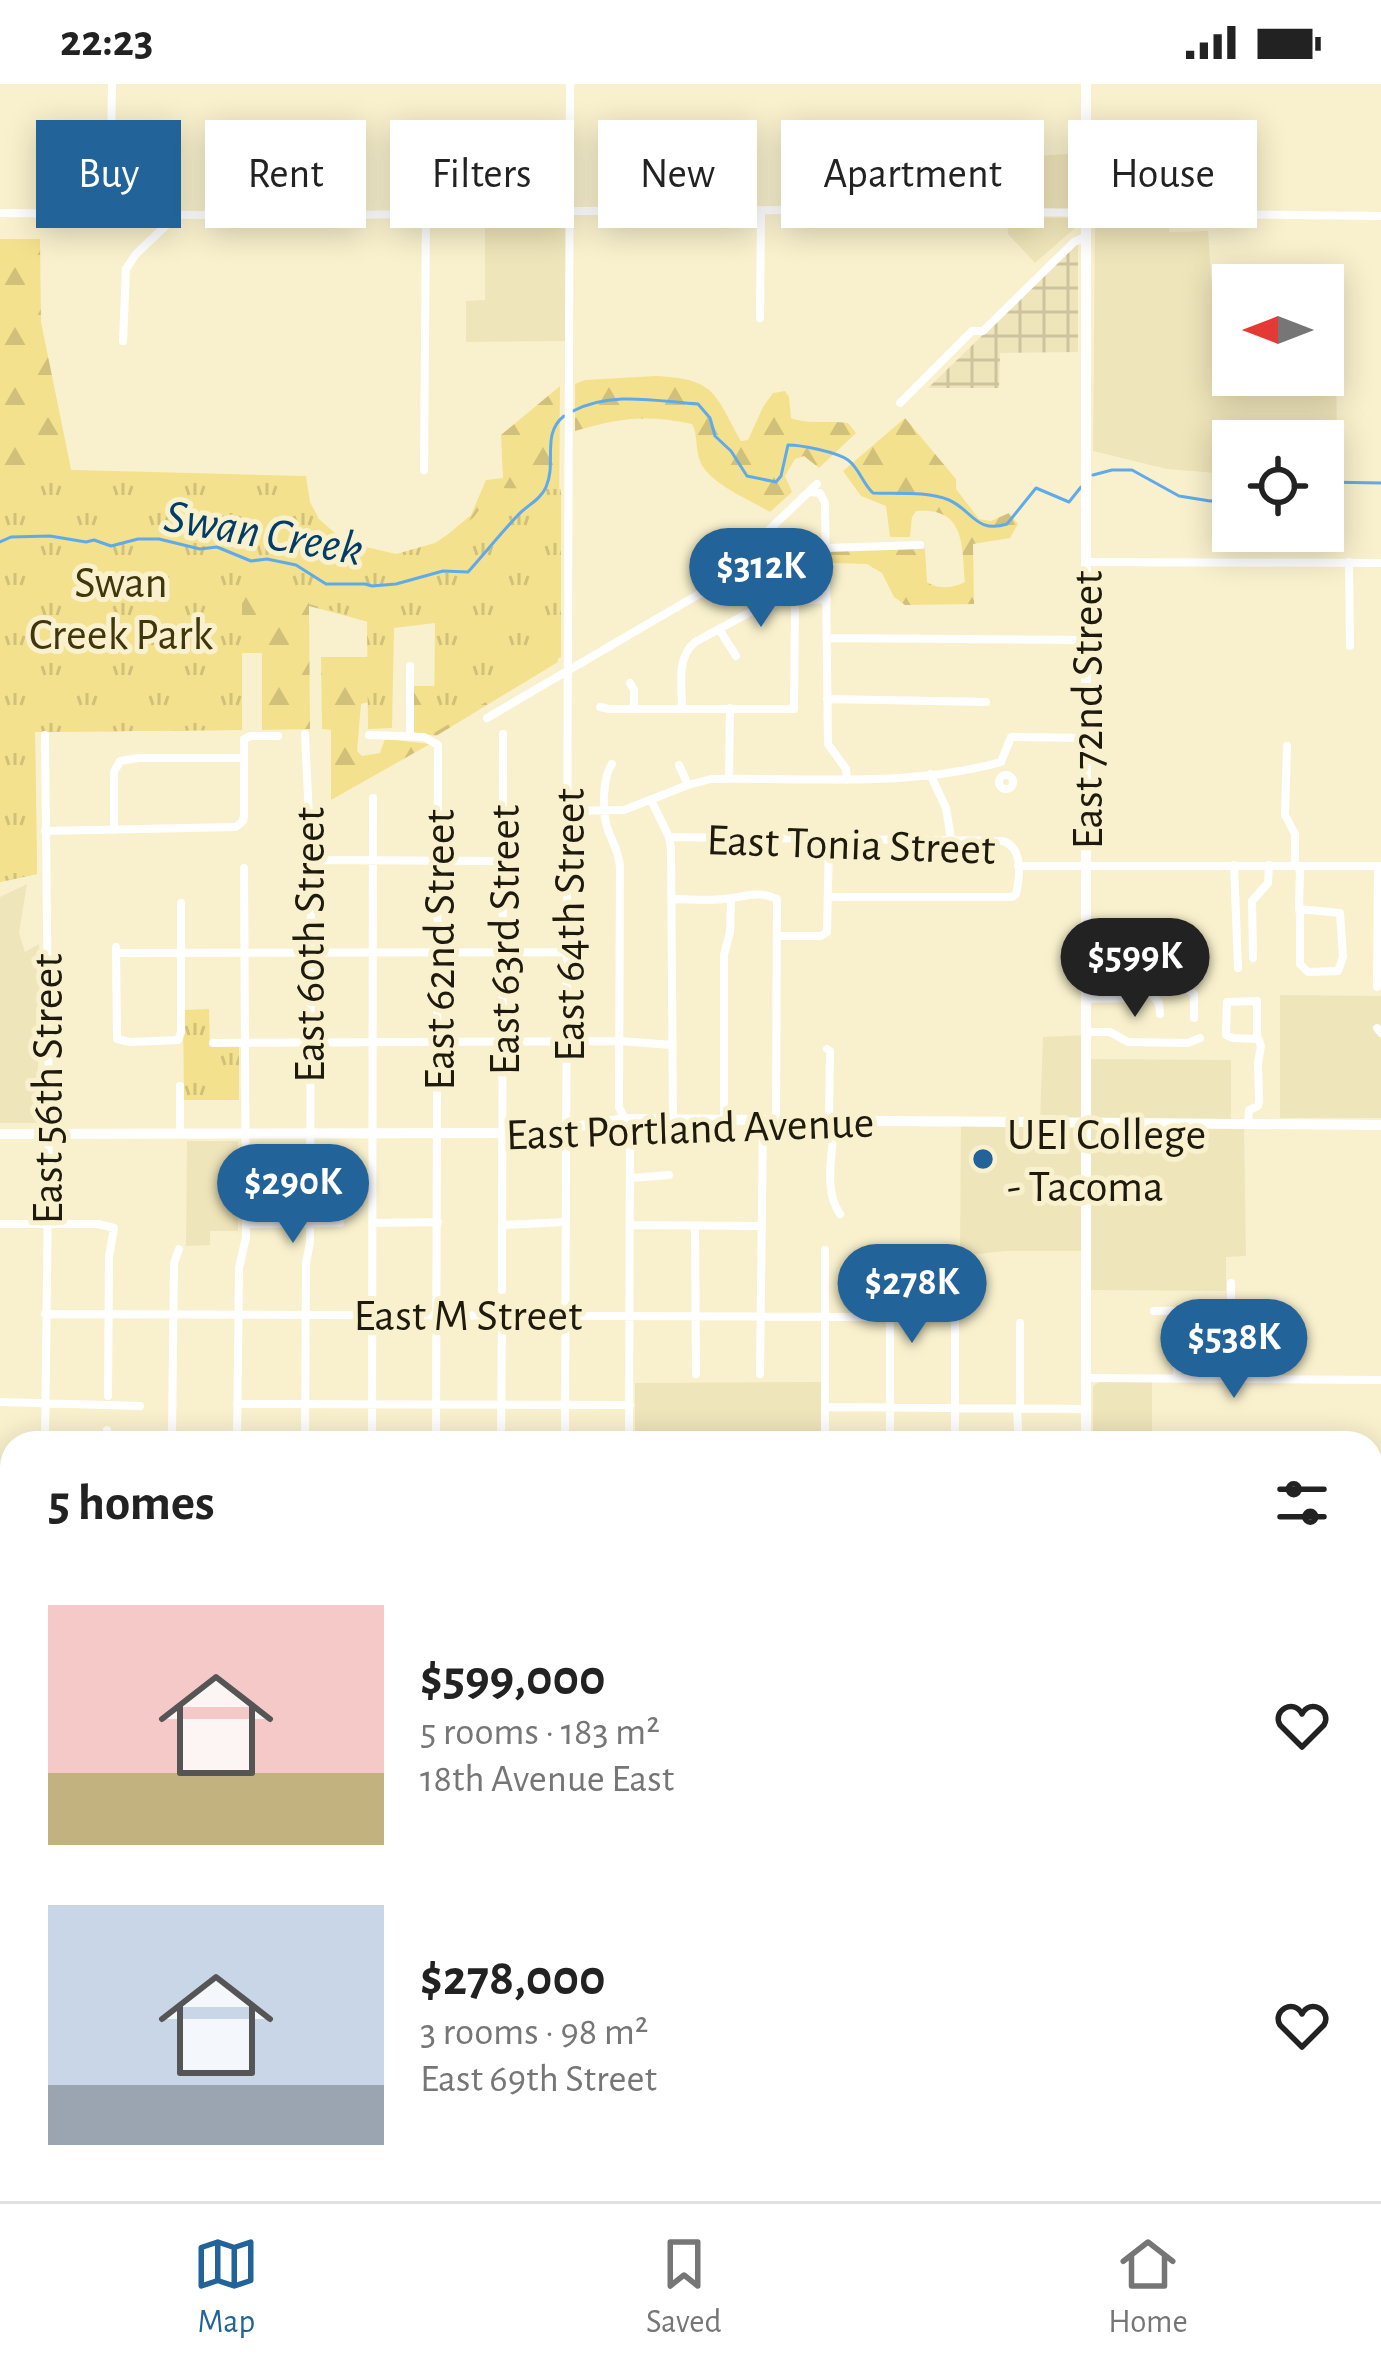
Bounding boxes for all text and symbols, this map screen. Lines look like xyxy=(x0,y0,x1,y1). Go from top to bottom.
text: 22:23 xyxy=(60,19,153,64)
chip: Buy xyxy=(36,120,181,228)
chip: Rent xyxy=(205,120,366,228)
chip: Filters xyxy=(390,120,574,228)
chip: New xyxy=(598,120,757,228)
chip: Apartment xyxy=(781,120,1044,228)
chip: House xyxy=(1068,120,1257,228)
north arrow xyxy=(1212,264,1344,396)
map controls xyxy=(1212,264,1344,552)
button: locate xyxy=(1212,420,1344,552)
water label: Swan Creek xyxy=(161,493,366,575)
pin: $312K xyxy=(677,528,845,630)
text: $312K xyxy=(716,547,806,586)
park label: Swan Creek Park xyxy=(29,561,214,658)
street label: East 72nd Street xyxy=(1066,570,1111,850)
street label: East 64th Street xyxy=(548,788,593,1062)
street label: East 63rd Street xyxy=(483,805,528,1075)
street label: East 60th Street xyxy=(288,807,333,1083)
street label: East 62nd Street xyxy=(418,809,463,1091)
street label: East Tonia Street xyxy=(706,818,996,873)
pin: $599K xyxy=(1051,918,1219,1020)
text: $599K xyxy=(1088,937,1182,976)
street label: East 56th Street xyxy=(26,953,71,1225)
street label: East Portland Avenue xyxy=(505,1101,875,1158)
place label: UEI College - Tacoma xyxy=(1007,1113,1206,1210)
pin: $290K xyxy=(209,1144,377,1246)
marker: UEI College - Tacoma xyxy=(970,1146,996,1172)
text: $290K xyxy=(244,1163,342,1202)
pin: $278K xyxy=(828,1244,996,1346)
text: $278K xyxy=(865,1263,959,1302)
street label: East M Street xyxy=(354,1294,582,1339)
pin: $538K xyxy=(1150,1299,1318,1401)
text: $538K xyxy=(1187,1318,1281,1357)
icon: filters xyxy=(1269,1470,1335,1536)
text: 5 homes xyxy=(48,1478,215,1529)
icon: home xyxy=(144,1653,288,1797)
text: $599,000 xyxy=(420,1653,606,1704)
icon: heart xyxy=(1269,1692,1335,1758)
text: 5 rooms · 183 m² xyxy=(420,1713,660,1752)
text: 18th Avenue East xyxy=(420,1760,674,1799)
icon: home xyxy=(144,1953,288,2097)
text: $278,000 xyxy=(420,1953,606,2004)
icon: heart xyxy=(1269,1992,1335,2058)
text: 3 rooms · 98 m² xyxy=(420,2013,648,2052)
text: East 69th Street xyxy=(420,2060,657,2099)
tab: Map xyxy=(193,2231,259,2343)
tab: Saved xyxy=(646,2231,722,2343)
tab: Home xyxy=(1108,2231,1188,2343)

